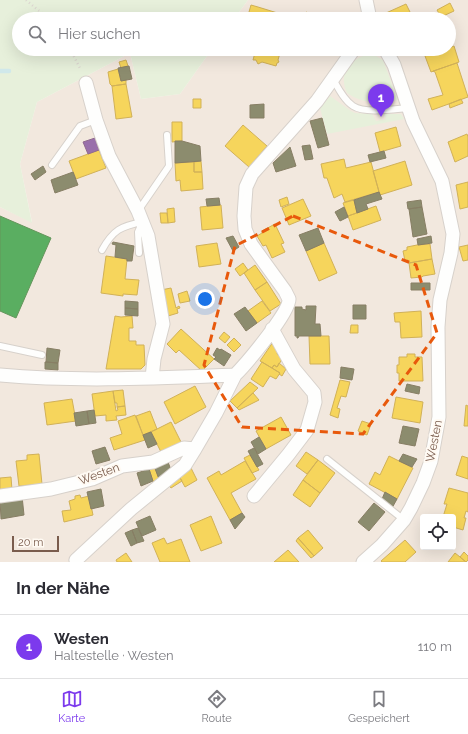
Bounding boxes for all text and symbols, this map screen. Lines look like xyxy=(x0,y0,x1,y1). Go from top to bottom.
search box xyxy=(12,12,456,56)
icon: search xyxy=(26,23,48,45)
text: Hier suchen xyxy=(58,25,141,43)
pin: 1 xyxy=(368,84,394,117)
your location xyxy=(195,289,215,309)
street label: Westen xyxy=(423,419,445,463)
street label: Westen xyxy=(77,460,121,488)
map controls xyxy=(420,514,456,550)
button: locate xyxy=(420,514,456,550)
scale bar xyxy=(12,534,59,553)
text: 20 m xyxy=(18,536,43,549)
text: In der Nähe xyxy=(16,578,110,598)
text: Westen xyxy=(54,630,109,648)
text: 1 xyxy=(26,639,32,654)
text: 110 m xyxy=(418,639,452,654)
text: Haltestelle · Westen xyxy=(54,648,174,663)
tab: Karte xyxy=(58,688,85,725)
tab: Route xyxy=(202,688,232,725)
tab: Gespeichert xyxy=(348,688,410,725)

